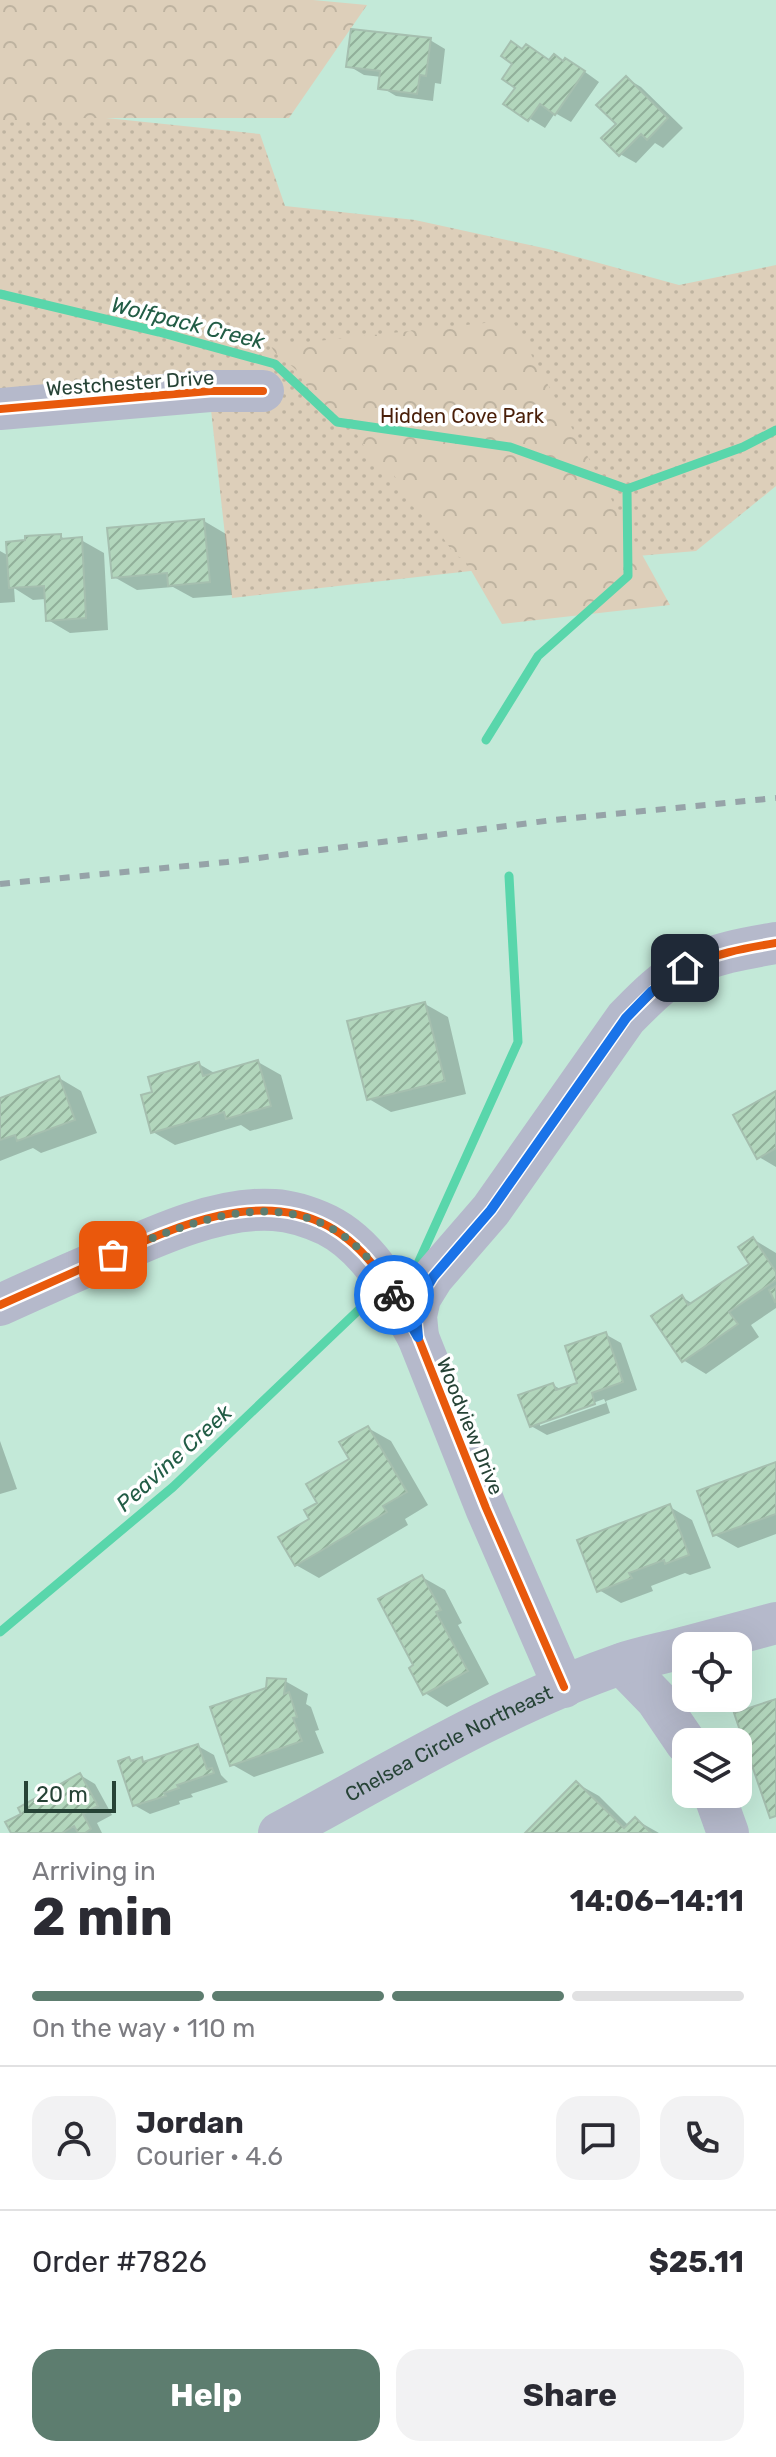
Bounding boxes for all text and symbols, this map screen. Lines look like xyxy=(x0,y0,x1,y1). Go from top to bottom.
water label: Wolfpack Creek xyxy=(109,291,268,355)
street label: Westchester Drive xyxy=(45,365,215,401)
park label: Hidden Cove Park xyxy=(380,404,545,428)
pin xyxy=(651,934,719,1002)
icon: home xyxy=(663,946,707,990)
pin xyxy=(79,1221,147,1289)
icon: bag xyxy=(91,1233,135,1277)
courier xyxy=(354,1255,434,1335)
icon: bike xyxy=(372,1273,416,1317)
street label: Woodview Drive xyxy=(432,1354,508,1498)
water label: Peavine Creek xyxy=(110,1398,238,1517)
map controls xyxy=(672,1632,752,1808)
button: locate xyxy=(672,1632,752,1712)
street label: Chelsea Circle Northeast xyxy=(341,1680,556,1807)
button: layers xyxy=(672,1728,752,1808)
scale bar xyxy=(24,1777,116,1813)
text: 20 m xyxy=(36,1781,88,1808)
text: Arriving in xyxy=(32,1856,156,1887)
text: 14:06–14:11 xyxy=(570,1883,744,1919)
text: 2 min xyxy=(32,1886,173,1948)
text: On the way · 110 m xyxy=(32,2013,255,2044)
button: person xyxy=(32,2096,116,2180)
button: chat xyxy=(556,2096,640,2180)
button: phone xyxy=(660,2096,744,2180)
text: Jordan xyxy=(136,2105,244,2141)
text: Courier · 4.6 xyxy=(136,2141,283,2172)
text: Order #7826 xyxy=(32,2244,207,2280)
text: $25.11 xyxy=(649,2244,744,2280)
button: Help xyxy=(32,2349,380,2441)
button: Share xyxy=(396,2349,744,2441)

